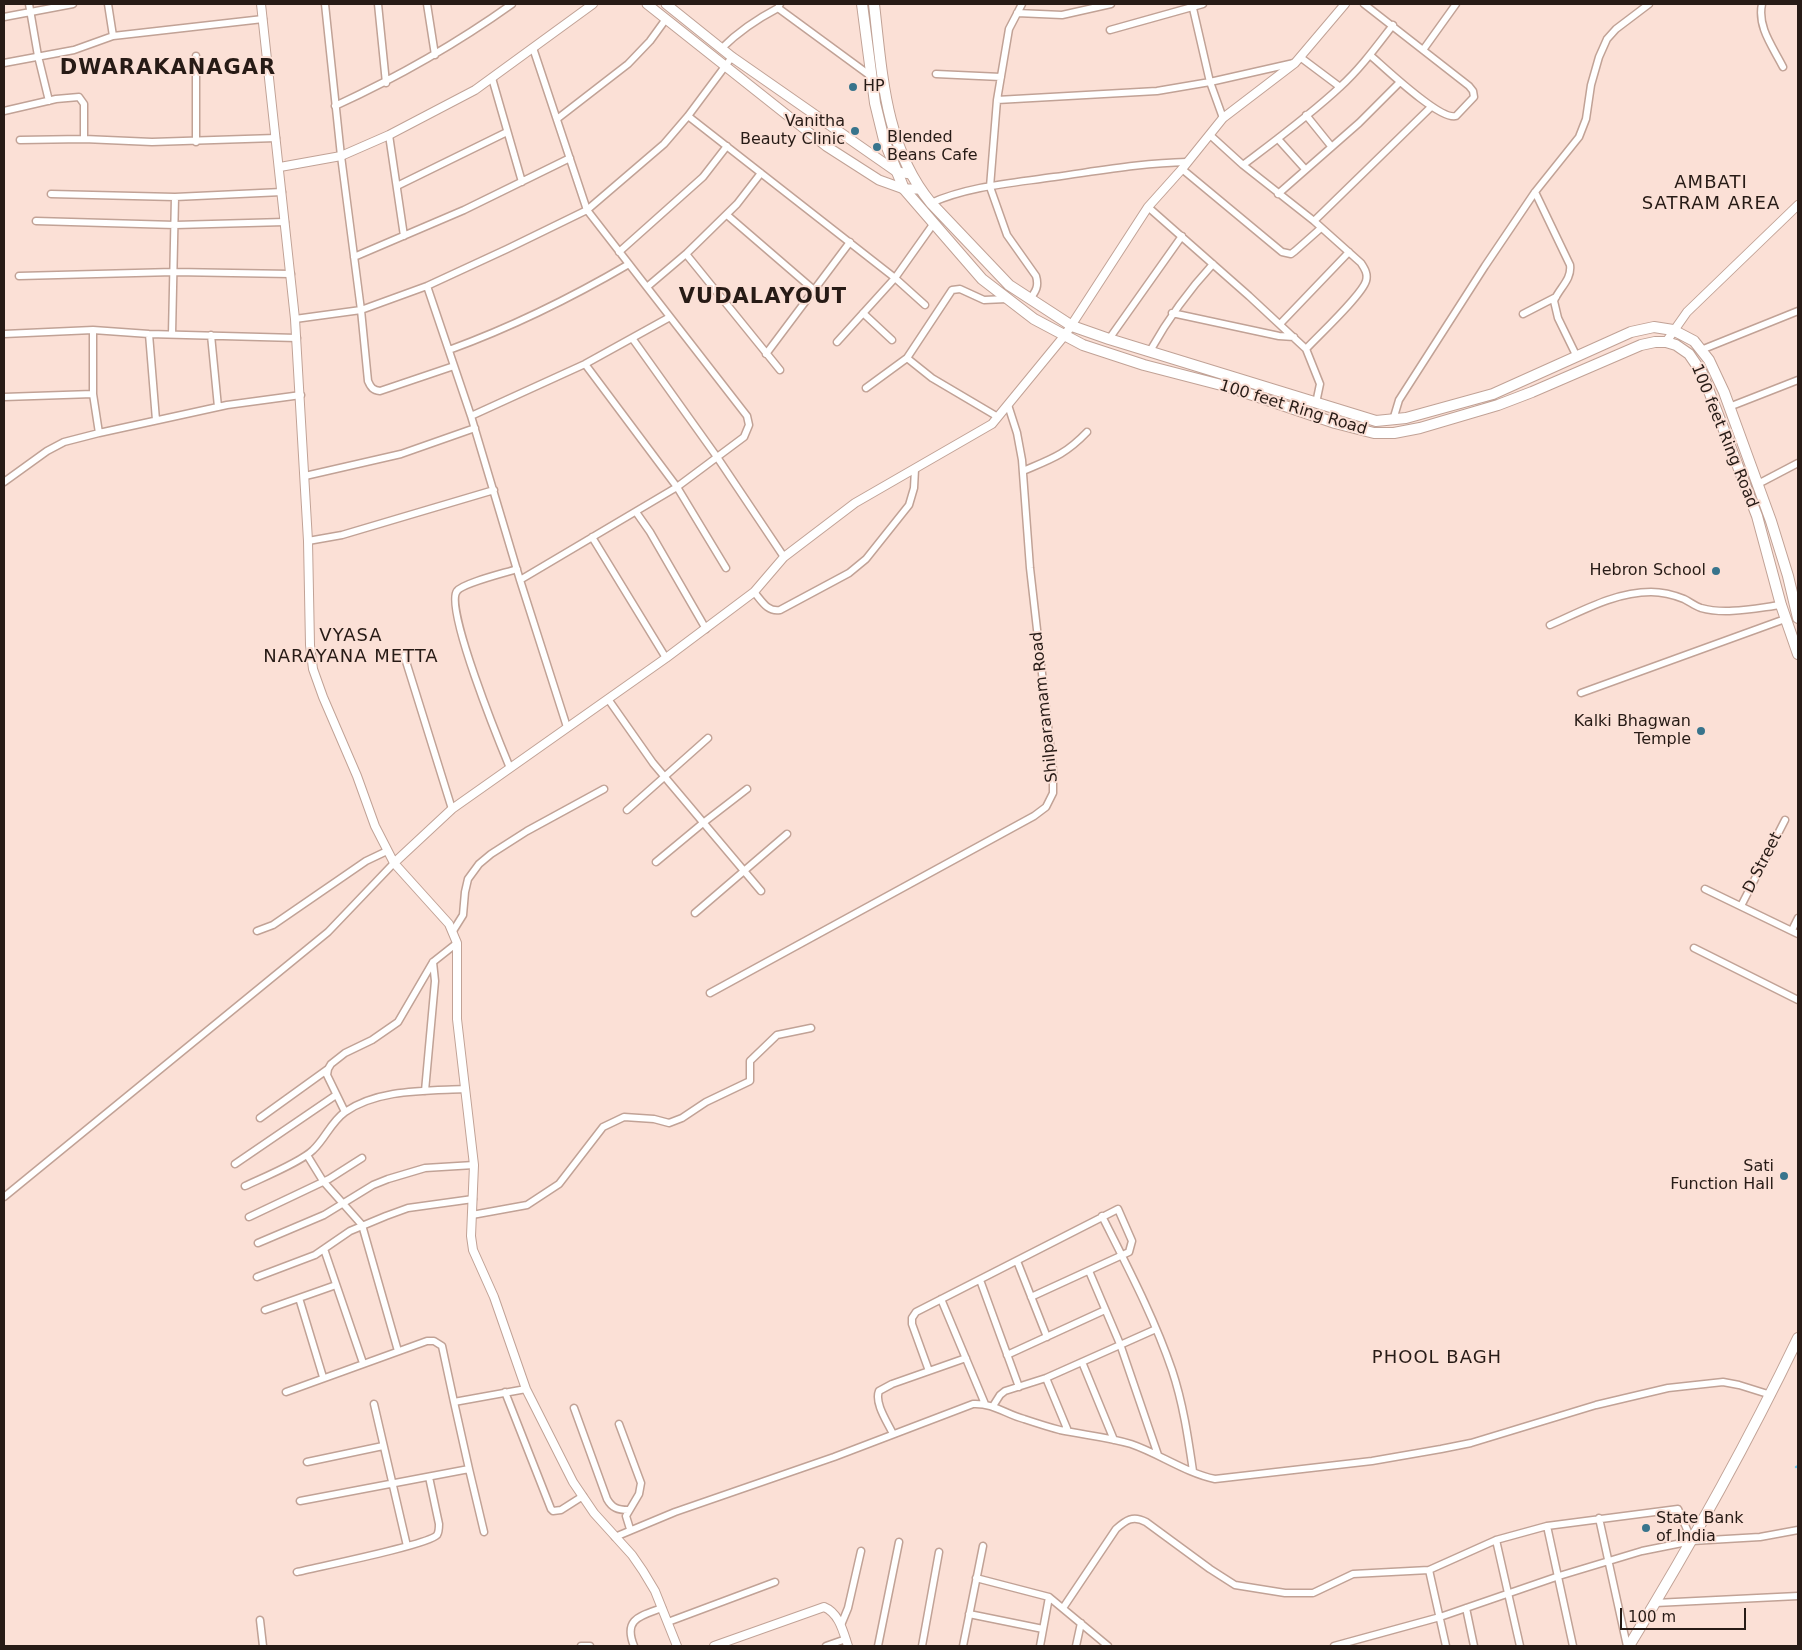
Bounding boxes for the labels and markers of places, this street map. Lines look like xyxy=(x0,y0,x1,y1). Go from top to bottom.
place label: HP xyxy=(863,77,885,97)
marker: HP xyxy=(847,81,859,93)
place label: Vanitha Beauty Clinic xyxy=(740,112,845,150)
marker: Vanitha Beauty Clinic xyxy=(849,125,861,137)
place label: Blended Beans Cafe xyxy=(887,128,978,166)
marker: Blended Beans Cafe xyxy=(871,141,883,153)
place label: Hebron School xyxy=(1590,561,1706,581)
marker: Hebron School xyxy=(1710,565,1722,577)
place label: Kalki Bhagwan Temple xyxy=(1574,712,1691,750)
marker: Kalki Bhagwan Temple xyxy=(1695,725,1707,737)
place label: Sati Function Hall xyxy=(1670,1157,1774,1195)
marker: Sati Function Hall xyxy=(1778,1170,1790,1182)
place label: State Bank of India xyxy=(1656,1509,1744,1547)
marker: State Bank of India xyxy=(1640,1522,1652,1534)

